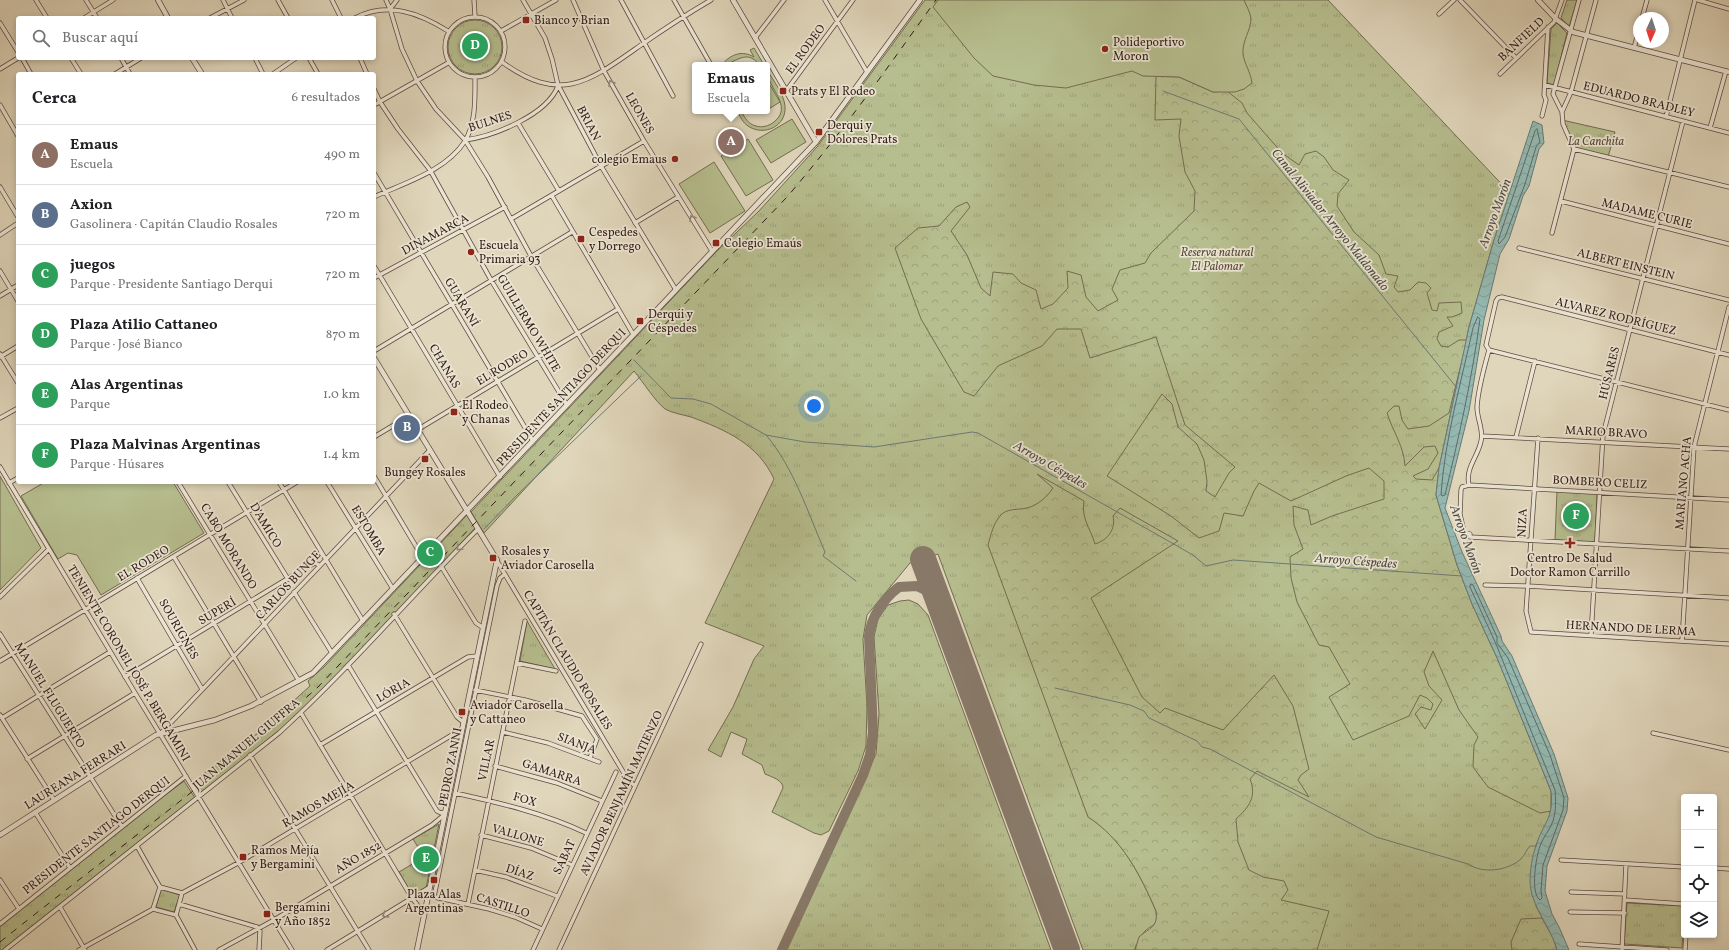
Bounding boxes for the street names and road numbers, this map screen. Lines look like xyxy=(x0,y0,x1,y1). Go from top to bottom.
street label: BANFIELD xyxy=(1495,14,1549,65)
street label: EL RODEO xyxy=(782,21,829,78)
street label: EDUARDO BRADLEY xyxy=(1581,78,1697,122)
street label: LEONES xyxy=(621,90,657,137)
street label: BRIAN xyxy=(572,103,604,144)
street label: BULNES xyxy=(466,107,514,137)
street label: MADAME CURIE xyxy=(1600,195,1694,233)
street label: DINAMARCA xyxy=(399,210,472,259)
street label: ALBERT EINSTEIN xyxy=(1575,245,1676,285)
street label: GUILLERMO WHITE xyxy=(493,272,564,375)
street label: GUARANÍ xyxy=(440,274,483,330)
street label: ALVAREZ RODRÍGUEZ xyxy=(1553,293,1678,340)
street label: PRESIDENTE SANTIAGO DERQUI xyxy=(494,325,630,470)
street label: CHANAS xyxy=(425,341,464,392)
street label: HÚSARES xyxy=(1595,345,1624,402)
street label: EL RODEO xyxy=(474,346,532,390)
street label: MARIO BRAVO xyxy=(1564,423,1648,443)
street label: MARIANO ACHA xyxy=(1672,435,1696,531)
street label: BOMBERO CELIZ xyxy=(1552,473,1648,493)
street label: D'AMICO xyxy=(245,500,285,551)
street label: CABO MORANDO xyxy=(196,501,260,593)
street label: ESTOMBA xyxy=(347,502,390,559)
street label: NIZA xyxy=(1514,508,1532,538)
street label: EL RODEO xyxy=(115,542,173,586)
street label: CARLOS BUNGE xyxy=(252,548,325,624)
street label: TENIENTE CORONEL JOSÉ P. BERGAMINI xyxy=(63,562,194,765)
street label: CAPITÁN CLAUDIO ROSALES xyxy=(519,587,616,733)
street label: SUPERÍ xyxy=(195,593,239,629)
street label: SOURIGNES xyxy=(154,596,202,663)
street label: HERNANDO DE LERMA xyxy=(1565,618,1697,640)
street label: MANUEL FLUGUERTO xyxy=(10,640,88,752)
street label: LÓRIA xyxy=(373,674,414,707)
street label: JUAN MANUEL GIUFFRA xyxy=(190,695,304,794)
street label: AVIADOR BENJAMÍN MATIENZO xyxy=(576,708,667,879)
street label: PEDRO ZANNI xyxy=(435,726,467,808)
street label: SIANJA xyxy=(555,729,599,759)
street label: LAUREANA FERRARI xyxy=(22,738,130,814)
street label: VILLAR xyxy=(475,738,499,783)
street label: GAMARRA xyxy=(520,756,584,790)
street label: PRESIDENTE SANTIAGO DERQUI xyxy=(20,773,174,898)
street label: RAMOS MEJÍA xyxy=(279,777,358,832)
street label: FOX xyxy=(511,789,538,811)
street label: VALLONE xyxy=(490,821,546,851)
street label: SABAT xyxy=(550,837,580,877)
street label: AÑO 1852 xyxy=(332,838,385,878)
street label: DÍAZ xyxy=(503,860,536,885)
street label: CASTILLO xyxy=(474,890,532,922)

